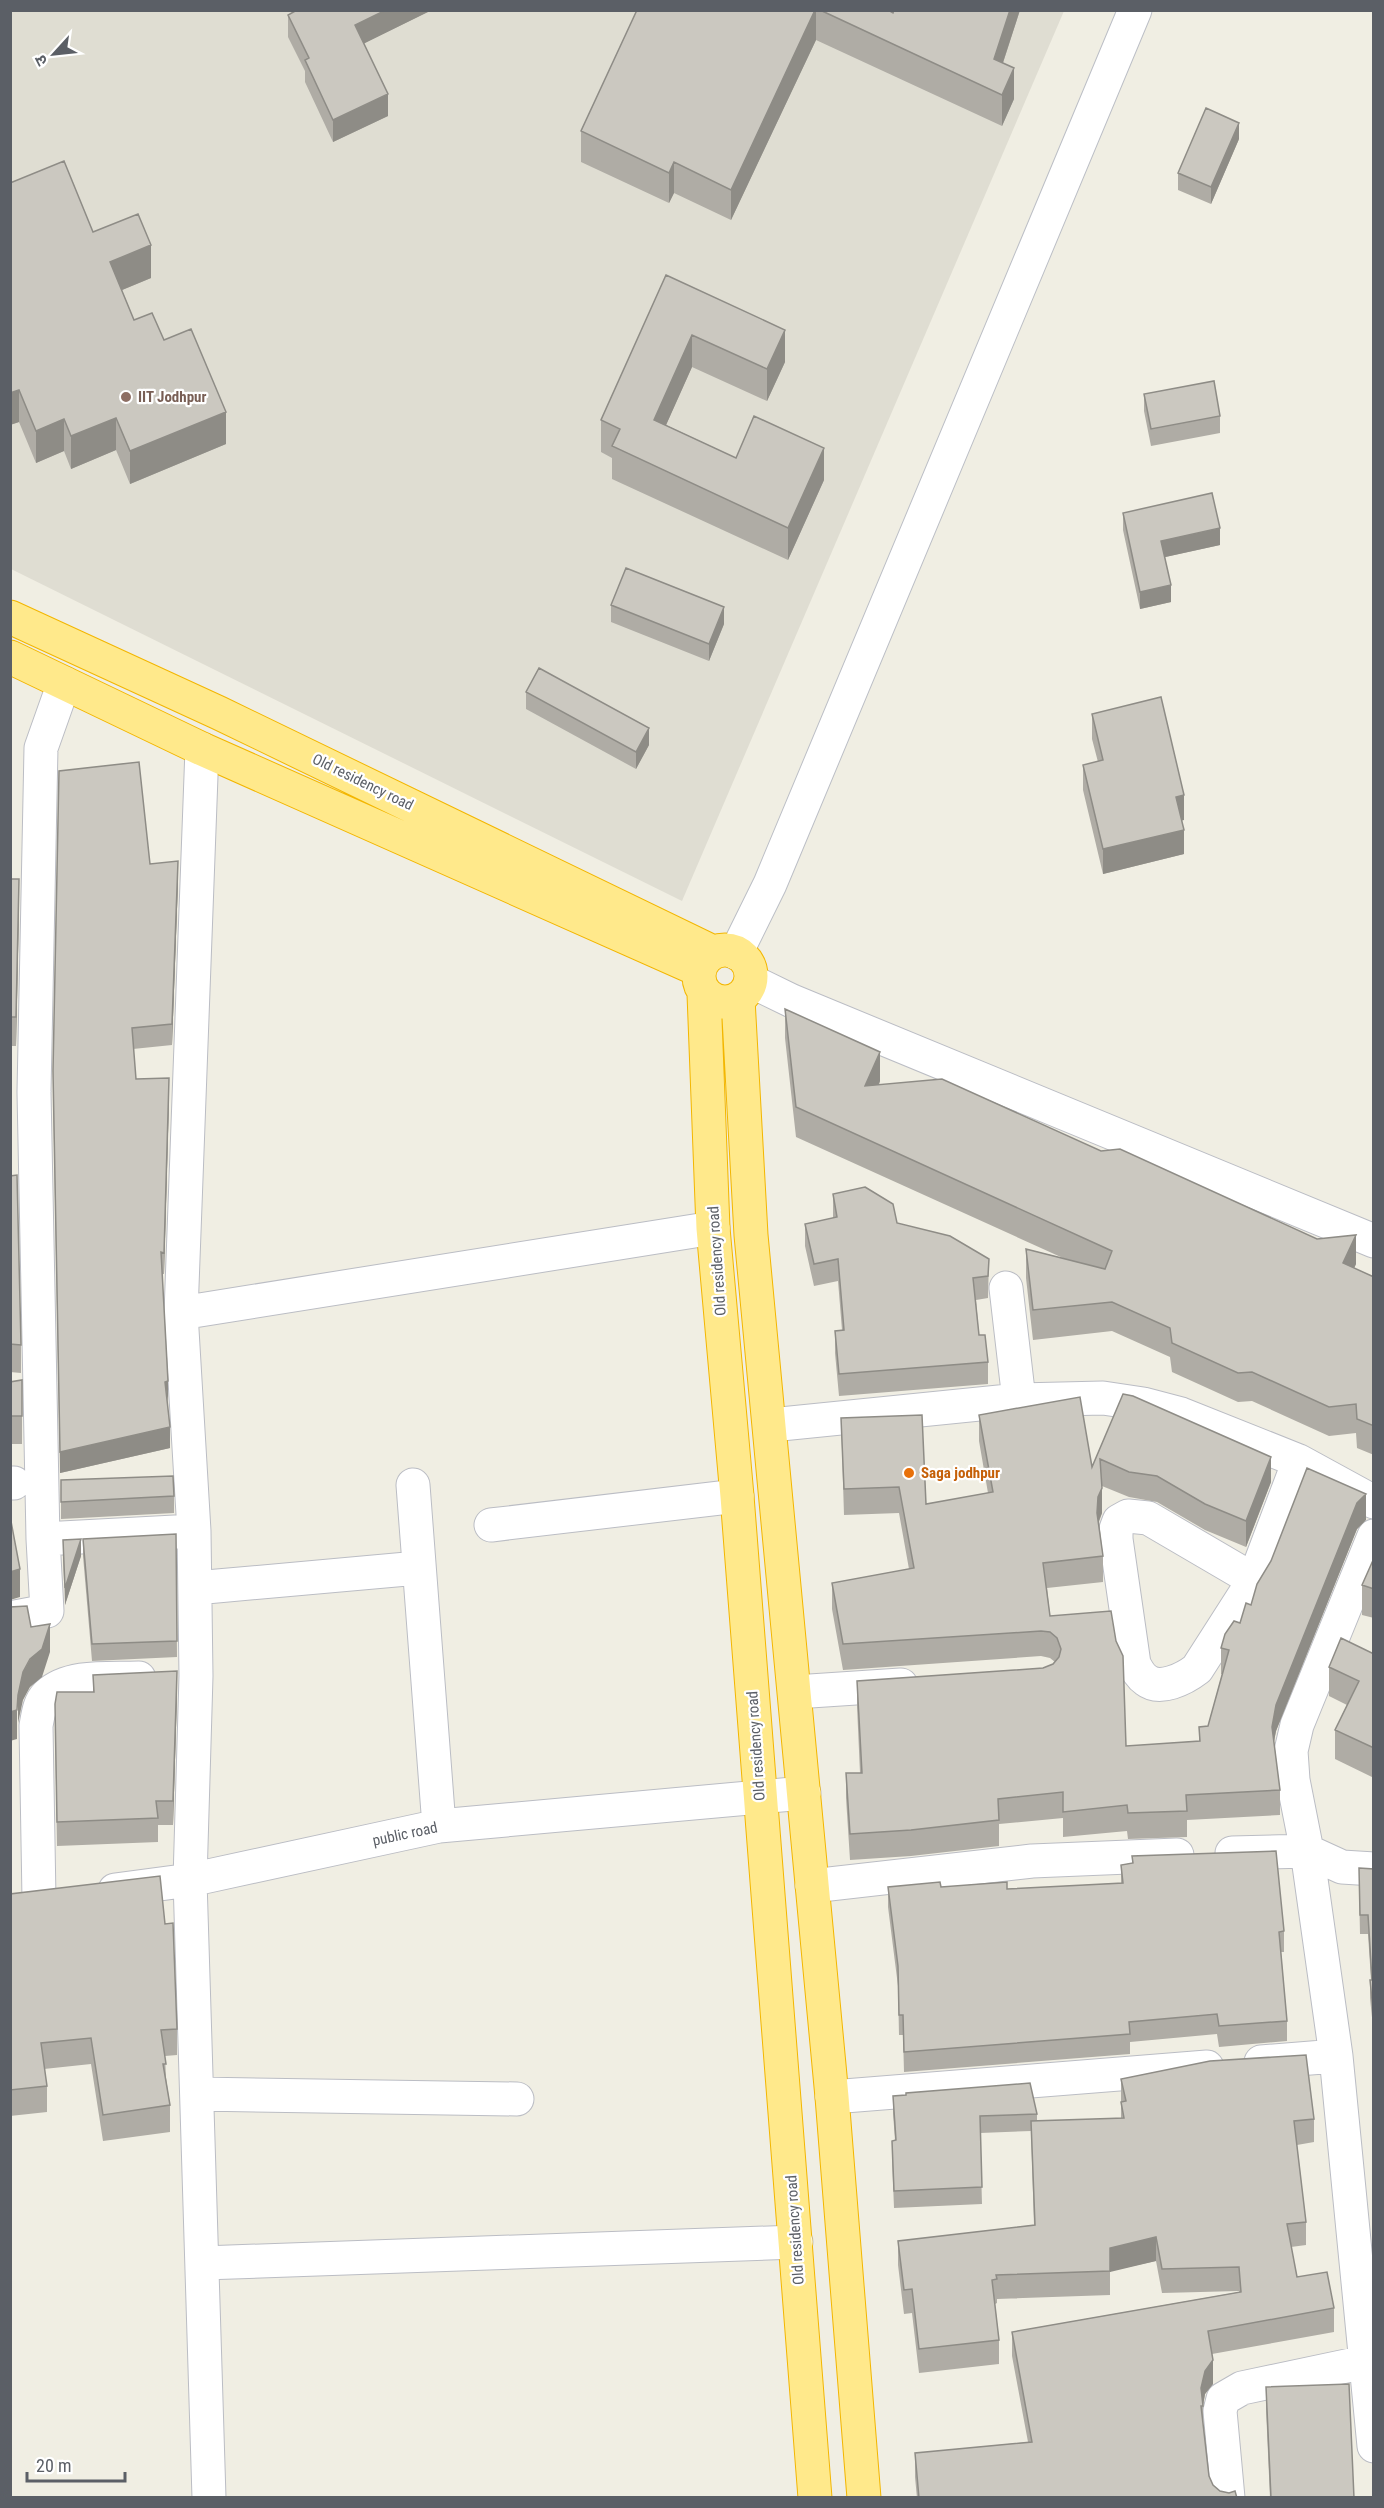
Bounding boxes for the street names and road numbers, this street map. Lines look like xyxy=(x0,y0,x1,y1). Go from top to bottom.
street label: Old residency road xyxy=(310,750,416,814)
street label: Old residency road xyxy=(704,1205,730,1317)
street label: Old residency road xyxy=(743,1690,769,1802)
street label: public road xyxy=(371,1818,439,1850)
street label: Old residency road xyxy=(782,2174,808,2286)

